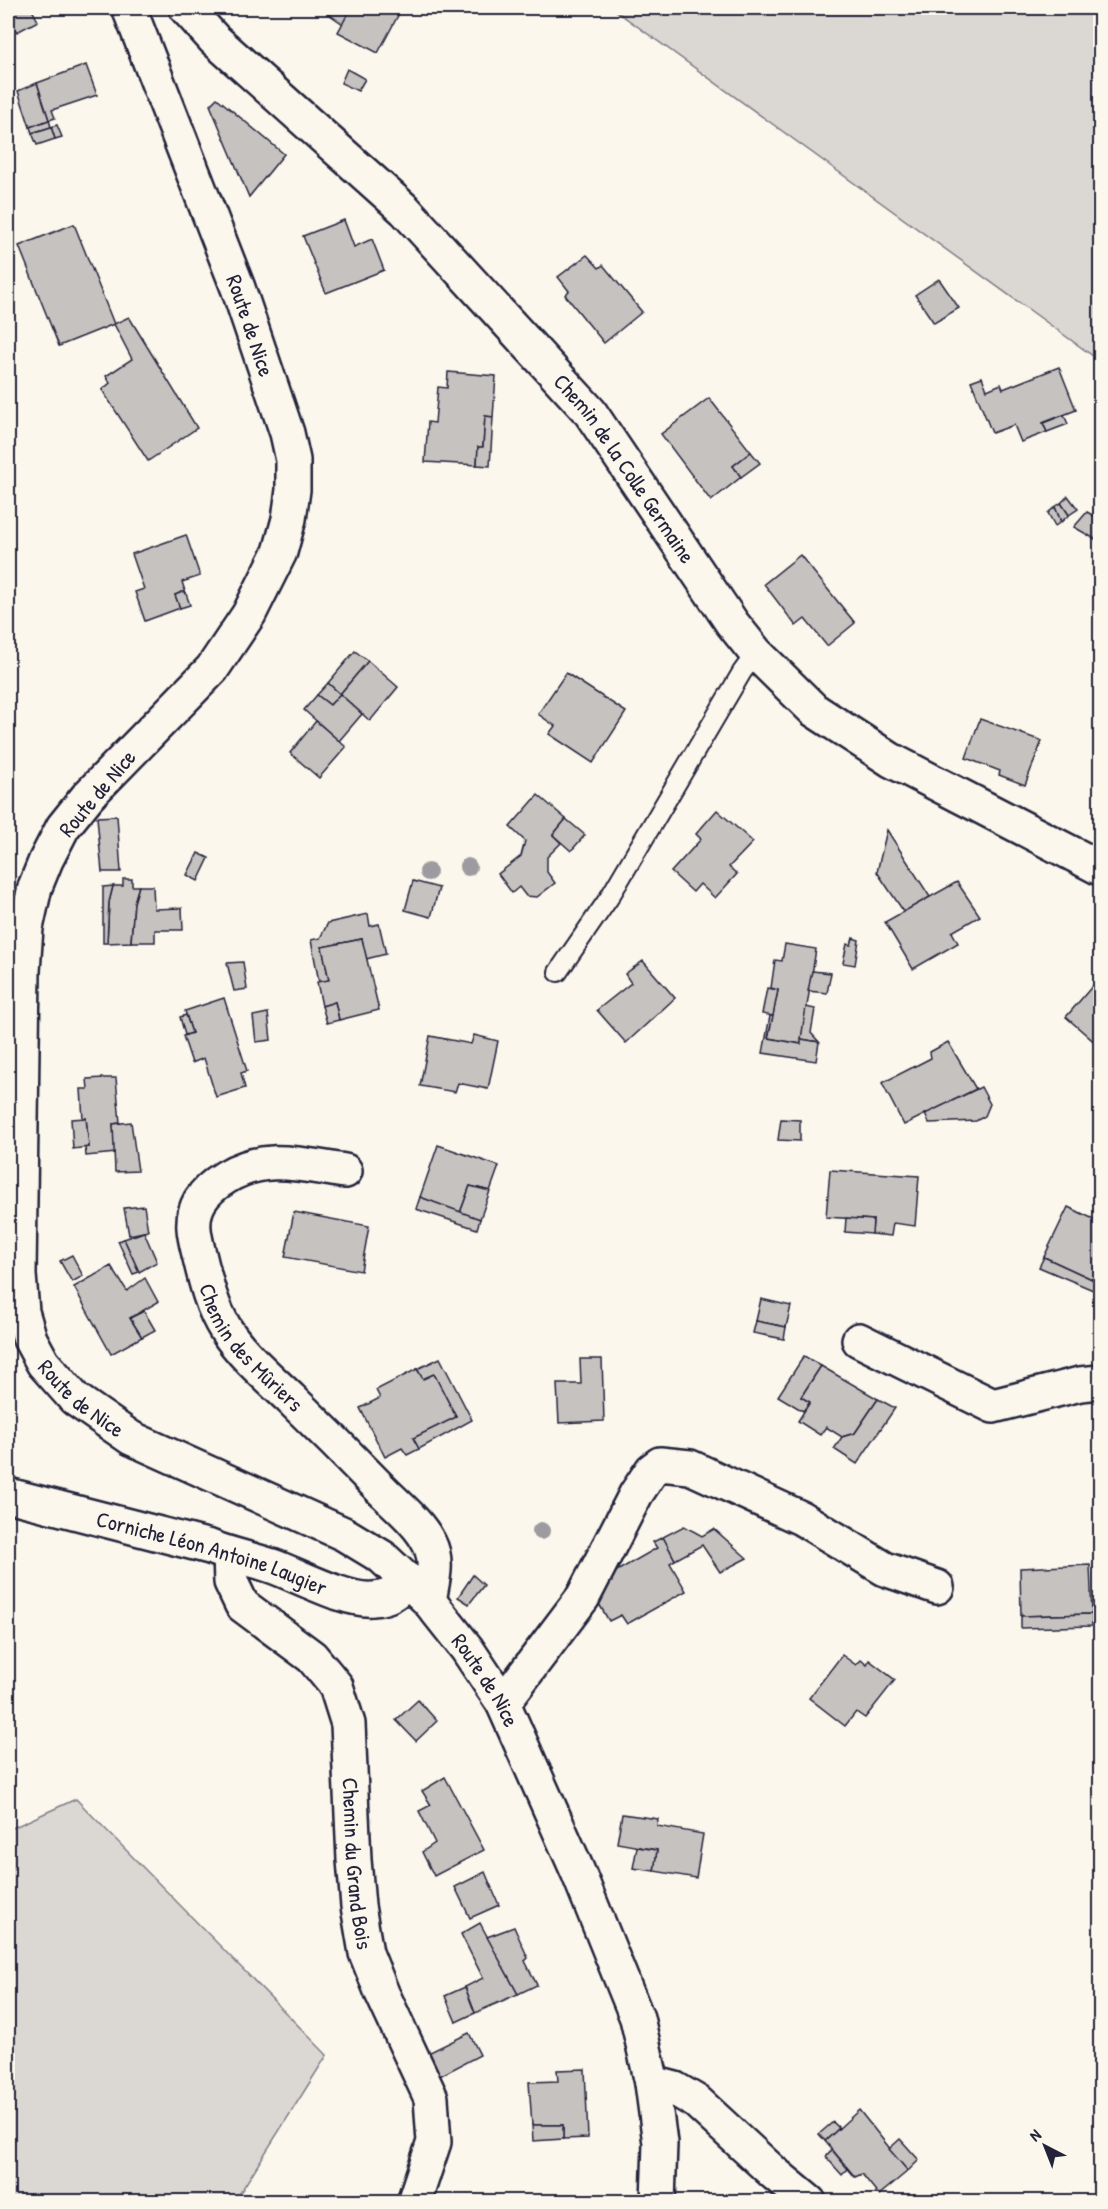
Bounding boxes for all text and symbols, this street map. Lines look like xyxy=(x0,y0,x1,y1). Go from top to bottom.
street label: Route de Nice xyxy=(219,270,282,380)
street label: Chemin de la Colle Germaine xyxy=(547,367,703,569)
street label: Route de Nice xyxy=(52,743,143,843)
street label: Chemin des Mûriers xyxy=(192,1280,310,1418)
street label: Route de Nice xyxy=(32,1353,131,1444)
street label: Corniche Léon Antoine Laugier xyxy=(93,1503,332,1603)
street label: Route de Nice xyxy=(445,1627,527,1731)
street label: Chemin du Grand Bois xyxy=(335,1777,380,1951)
north arrow xyxy=(1015,2116,1075,2176)
text: N xyxy=(1024,2124,1046,2146)

